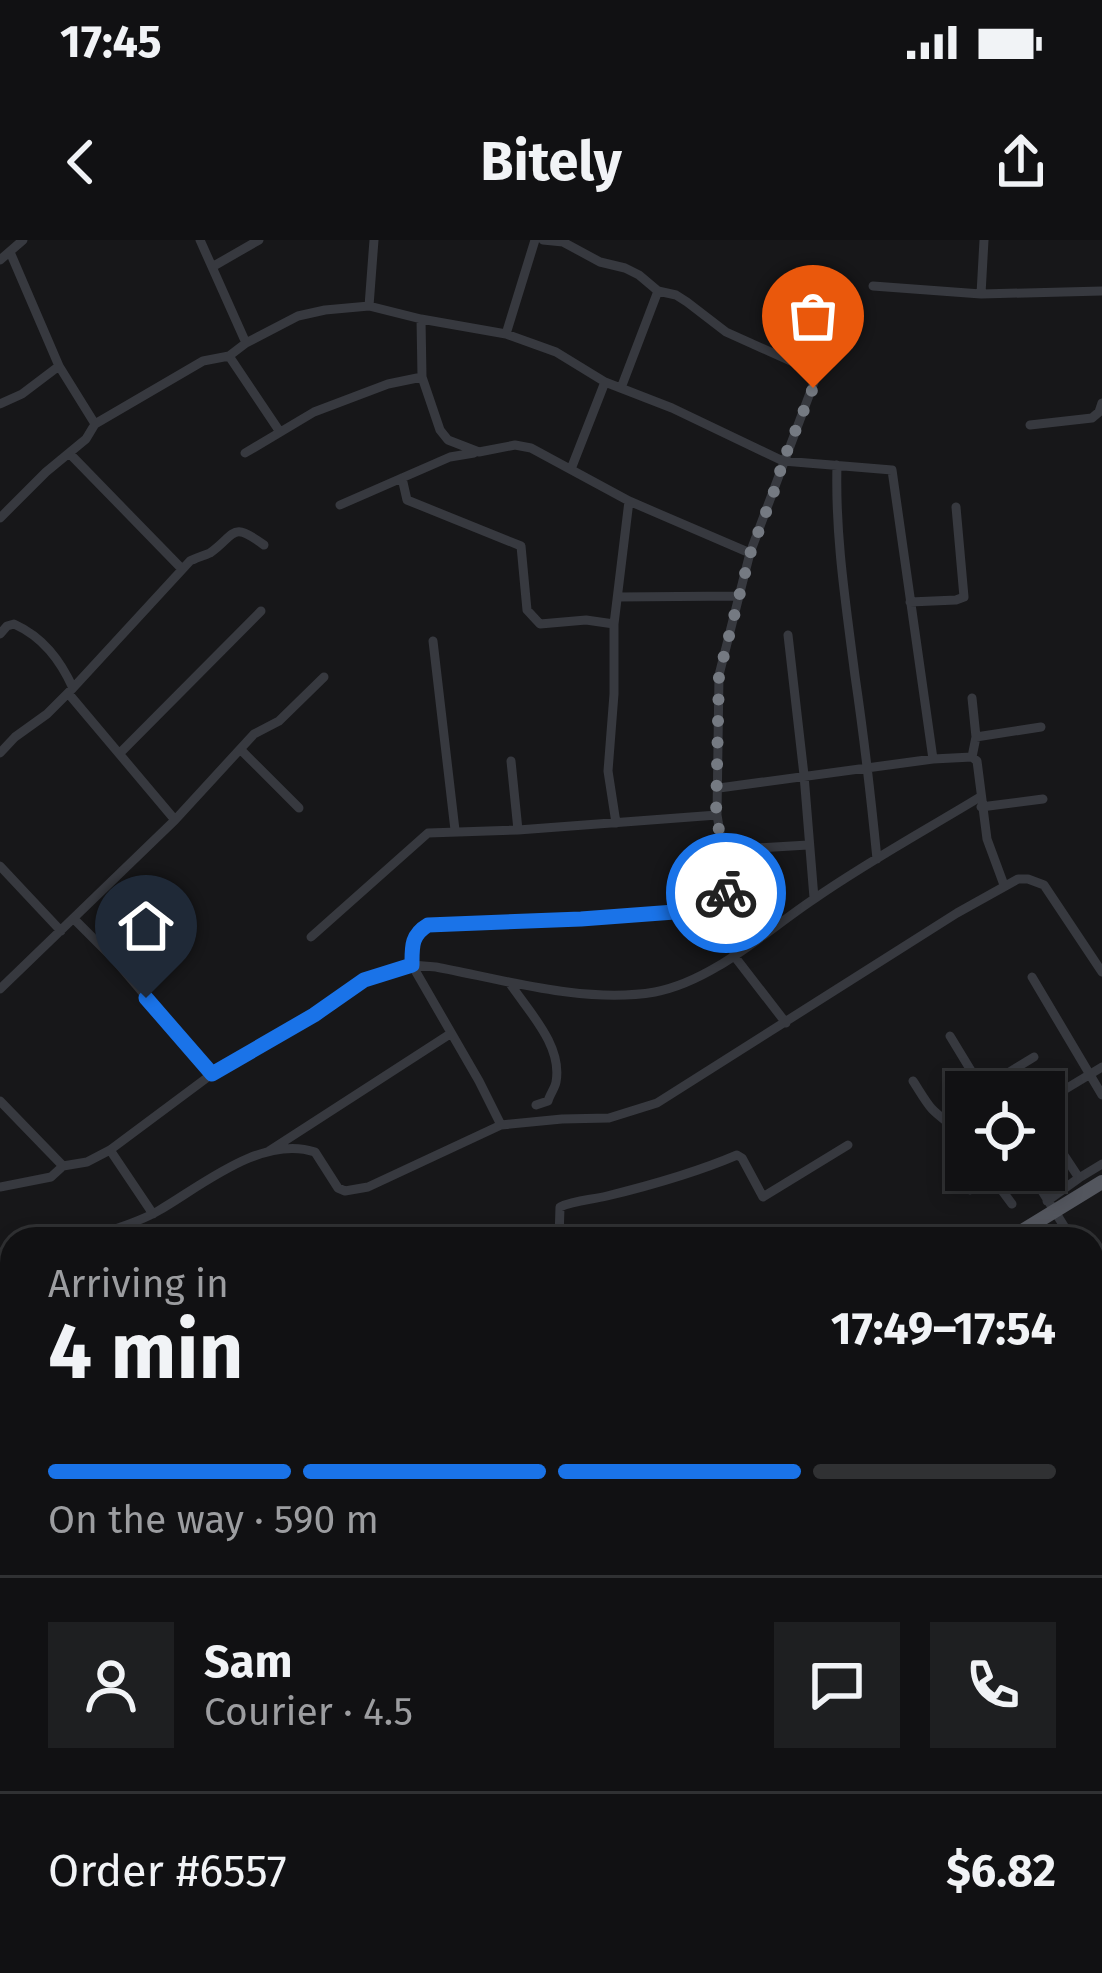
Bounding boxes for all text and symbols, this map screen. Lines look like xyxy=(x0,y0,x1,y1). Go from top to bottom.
text: 17:45 xyxy=(60,15,162,69)
icon: back xyxy=(48,129,114,195)
icon: share xyxy=(988,129,1054,195)
text: Bitely xyxy=(480,130,622,194)
pin xyxy=(762,265,864,388)
icon: bag xyxy=(780,283,846,349)
courier xyxy=(666,833,786,953)
icon: bike xyxy=(693,860,759,926)
pin xyxy=(95,875,197,998)
icon: home xyxy=(113,893,179,959)
map controls xyxy=(945,1071,1065,1191)
button: locate xyxy=(945,1071,1065,1191)
text: Arriving in xyxy=(48,1261,229,1307)
text: 17:49–17:54 xyxy=(831,1302,1056,1356)
text: 4 min xyxy=(48,1305,243,1399)
text: On the way · 590 m xyxy=(48,1497,379,1543)
button: person xyxy=(48,1622,174,1748)
button: chat xyxy=(774,1622,900,1748)
button: phone xyxy=(930,1622,1056,1748)
text: Sam xyxy=(204,1635,292,1689)
text: Courier · 4.5 xyxy=(204,1689,413,1735)
text: Order #6557 xyxy=(48,1844,287,1898)
text: $6.82 xyxy=(946,1844,1056,1898)

